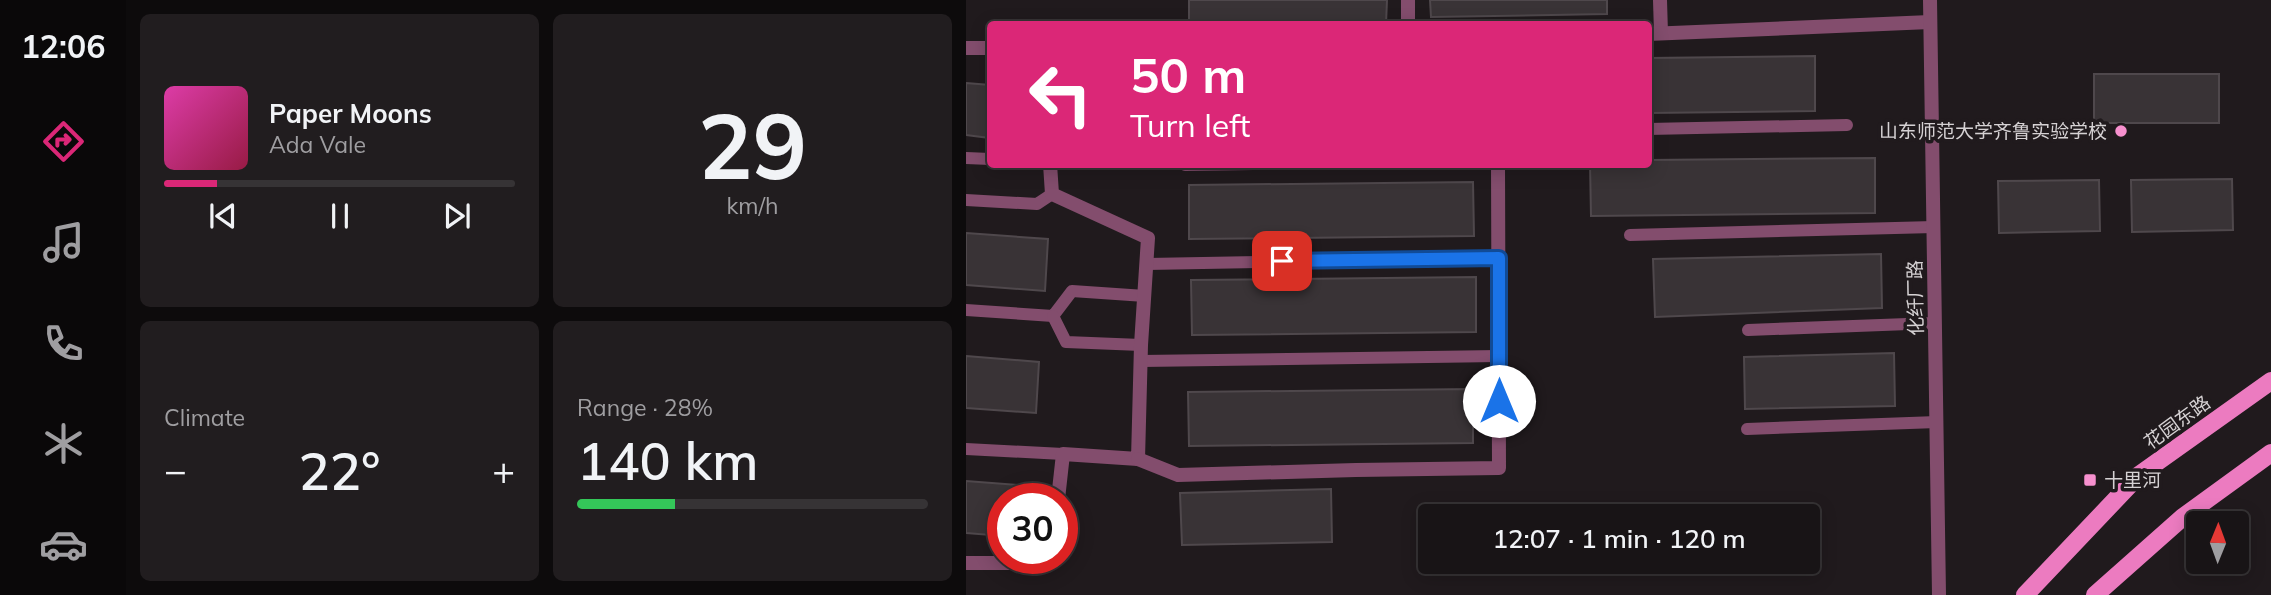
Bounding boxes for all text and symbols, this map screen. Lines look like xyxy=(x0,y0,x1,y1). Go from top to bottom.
text: 12:06 xyxy=(21,26,105,66)
text: 50 m xyxy=(1130,44,1246,105)
icon: left xyxy=(1015,49,1106,140)
text: 29 xyxy=(698,88,807,202)
text: Paper Moons xyxy=(269,97,432,130)
text: Turn left xyxy=(1130,105,1250,145)
icon: directions xyxy=(39,117,88,166)
place label: 山东师范大学齐鲁实验学校 xyxy=(1879,119,2107,143)
marker: 山东师范大学齐鲁实验学校 xyxy=(2113,123,2129,139)
text: Ada Vale xyxy=(269,130,366,159)
text: km/h xyxy=(726,191,779,220)
icon: previous xyxy=(204,197,242,235)
icon: pause xyxy=(321,197,359,235)
icon: next xyxy=(438,197,476,235)
icon: music xyxy=(39,218,88,267)
pin xyxy=(1252,231,1312,291)
icon: arrive xyxy=(1263,242,1301,280)
street label: 化纤厂路 xyxy=(1902,260,1928,336)
icon: phone xyxy=(39,319,88,368)
position arrow xyxy=(1462,364,1536,438)
street label: 花园东路 xyxy=(2139,390,2215,454)
text: Range · 28% xyxy=(577,393,713,422)
text: Climate xyxy=(164,403,245,432)
icon: climate xyxy=(39,419,88,468)
text: 140 km xyxy=(577,428,758,493)
text: 22° xyxy=(299,438,380,503)
text: − xyxy=(164,446,187,494)
text: + xyxy=(492,446,515,494)
place label: 十里河 xyxy=(2104,468,2161,492)
marker: 十里河 xyxy=(2082,472,2098,488)
speed limit sign: 30 xyxy=(987,483,1078,574)
north arrow xyxy=(2186,511,2249,574)
map controls xyxy=(2186,511,2249,574)
icon: car xyxy=(39,520,88,569)
text: 12:07 · 1 min · 120 m xyxy=(1492,522,1746,555)

